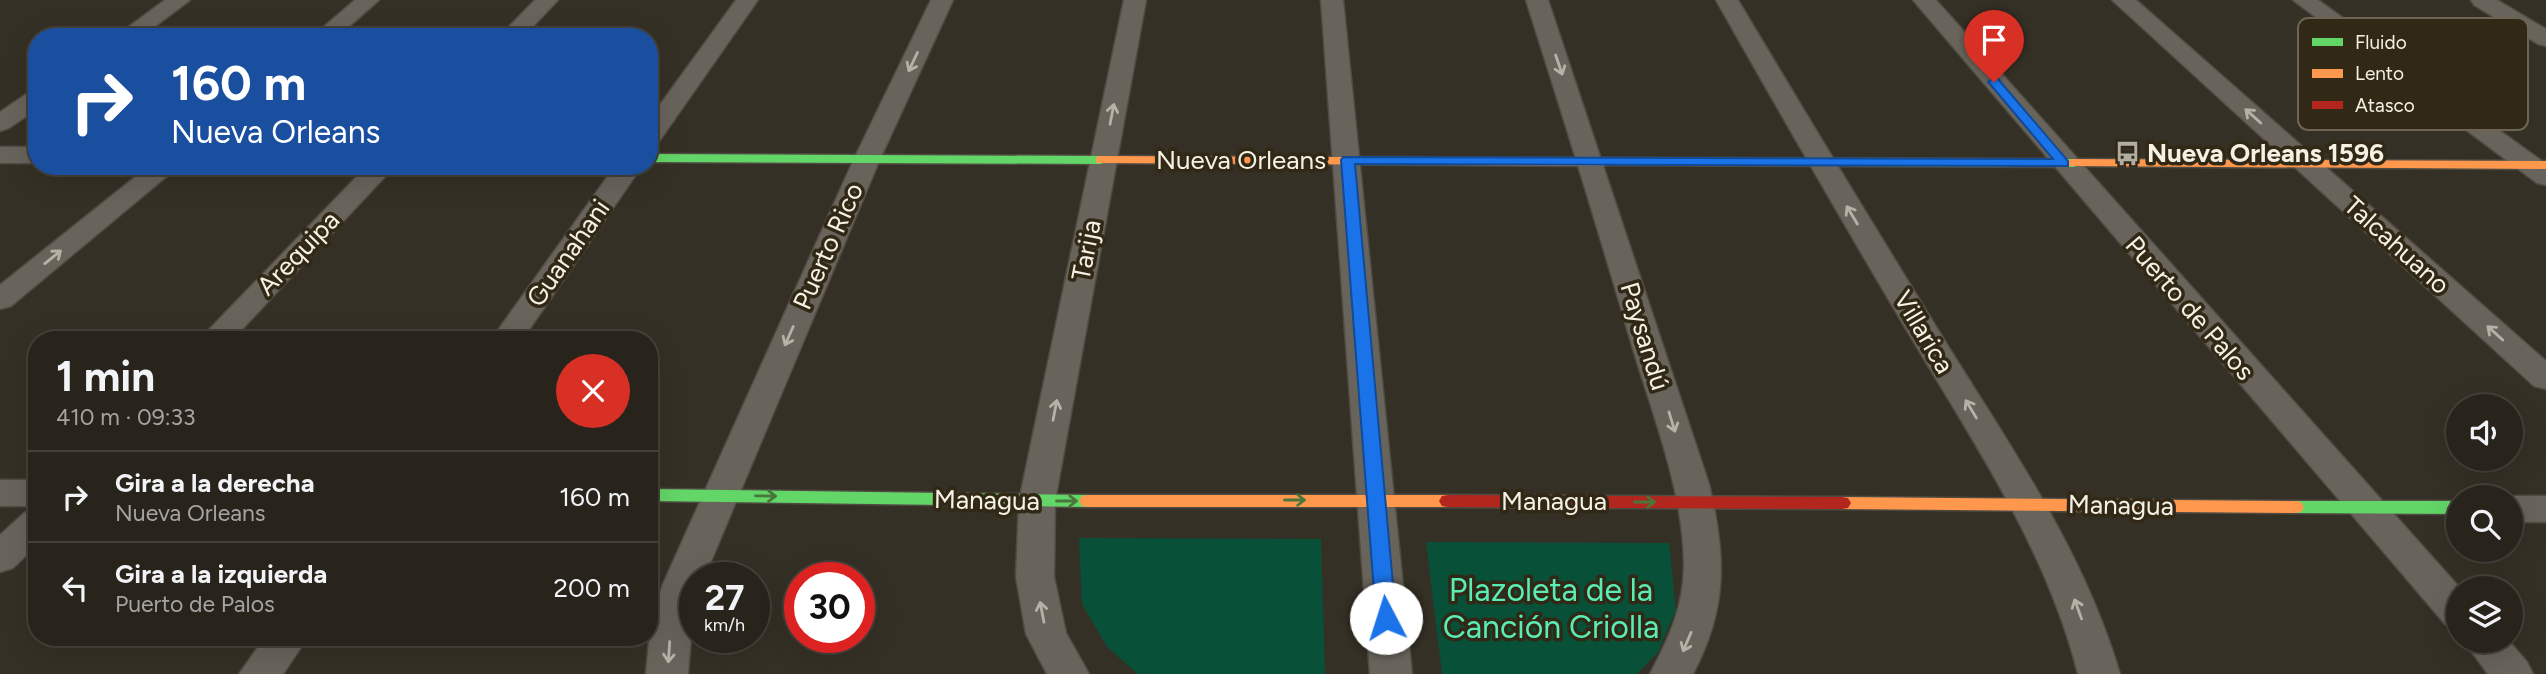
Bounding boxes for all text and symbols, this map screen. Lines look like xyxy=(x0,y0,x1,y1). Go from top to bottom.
pin xyxy=(1964,10,2024,82)
legend xyxy=(2298,18,2528,130)
icon: arrive xyxy=(1975,21,2013,59)
text: Fluido xyxy=(2355,31,2407,54)
one-way arrow xyxy=(905,51,919,72)
text: 160 m xyxy=(171,53,306,112)
one-way arrow xyxy=(1554,53,1566,75)
icon: right xyxy=(56,56,147,147)
text: Lento xyxy=(2355,62,2404,85)
text: Atasco xyxy=(2355,94,2415,117)
one-way arrow xyxy=(1106,103,1119,126)
one-way arrow xyxy=(2244,108,2262,124)
text: Nueva Orleans xyxy=(171,113,380,151)
place label: Nueva Orleans 1596 xyxy=(2147,137,2384,169)
bus stop icon: Nueva Orleans 1596 xyxy=(2113,139,2141,167)
street label: Nueva Orleans xyxy=(1156,144,1326,176)
street label: Puerto Rico xyxy=(786,178,870,314)
street label: Talcahuano xyxy=(2338,189,2456,301)
street label: Guanahani xyxy=(519,193,617,313)
street label: Arequipa xyxy=(250,204,346,302)
one-way arrow xyxy=(1845,205,1859,225)
street label: Tarija xyxy=(1064,217,1108,283)
street label: Puerto de Palos xyxy=(2119,229,2261,387)
one-way arrow xyxy=(44,250,62,265)
street label: Paysandú xyxy=(1613,278,1677,394)
street label: Villarica xyxy=(1887,285,1961,379)
one-way arrow xyxy=(782,325,795,346)
one-way arrow xyxy=(2486,325,2504,341)
text: 1 min xyxy=(56,351,155,402)
button: close xyxy=(556,354,630,428)
map controls xyxy=(2446,394,2523,653)
button: sound xyxy=(2446,394,2523,471)
one-way arrow xyxy=(1049,399,1062,421)
one-way arrow xyxy=(1963,400,1978,419)
text: 410 m · 09:33 xyxy=(56,403,196,431)
one-way arrow xyxy=(1666,410,1679,432)
text: Gira a la derecha xyxy=(115,467,315,499)
icon: right xyxy=(56,478,94,516)
text: 160 m xyxy=(559,481,630,513)
street label: Managua xyxy=(934,483,1040,517)
street label: Managua xyxy=(1501,485,1607,517)
button: search xyxy=(2446,485,2523,562)
street label: Managua xyxy=(2068,488,2174,522)
one-way arrow xyxy=(755,489,778,503)
one-way arrow xyxy=(1283,493,1306,507)
one-way arrow xyxy=(1056,494,1079,507)
one-way arrow xyxy=(1633,495,1656,509)
text: Nueva Orleans xyxy=(115,499,266,527)
text: Gira a la izquierda xyxy=(115,558,327,590)
speed limit sign: 30 xyxy=(784,562,875,653)
icon: left xyxy=(56,569,94,607)
park label: Plazoleta de la Canción Criolla xyxy=(1443,571,1659,646)
text: 200 m xyxy=(554,572,630,604)
button: layers xyxy=(2446,576,2523,653)
text: 27 xyxy=(705,577,744,619)
position arrow xyxy=(1349,581,1423,655)
text: Puerto de Palos xyxy=(115,590,275,618)
one-way arrow xyxy=(2071,598,2084,620)
one-way arrow xyxy=(1034,601,1048,624)
text: km/h xyxy=(704,614,745,636)
one-way arrow xyxy=(1680,631,1693,653)
one-way arrow xyxy=(662,641,675,663)

